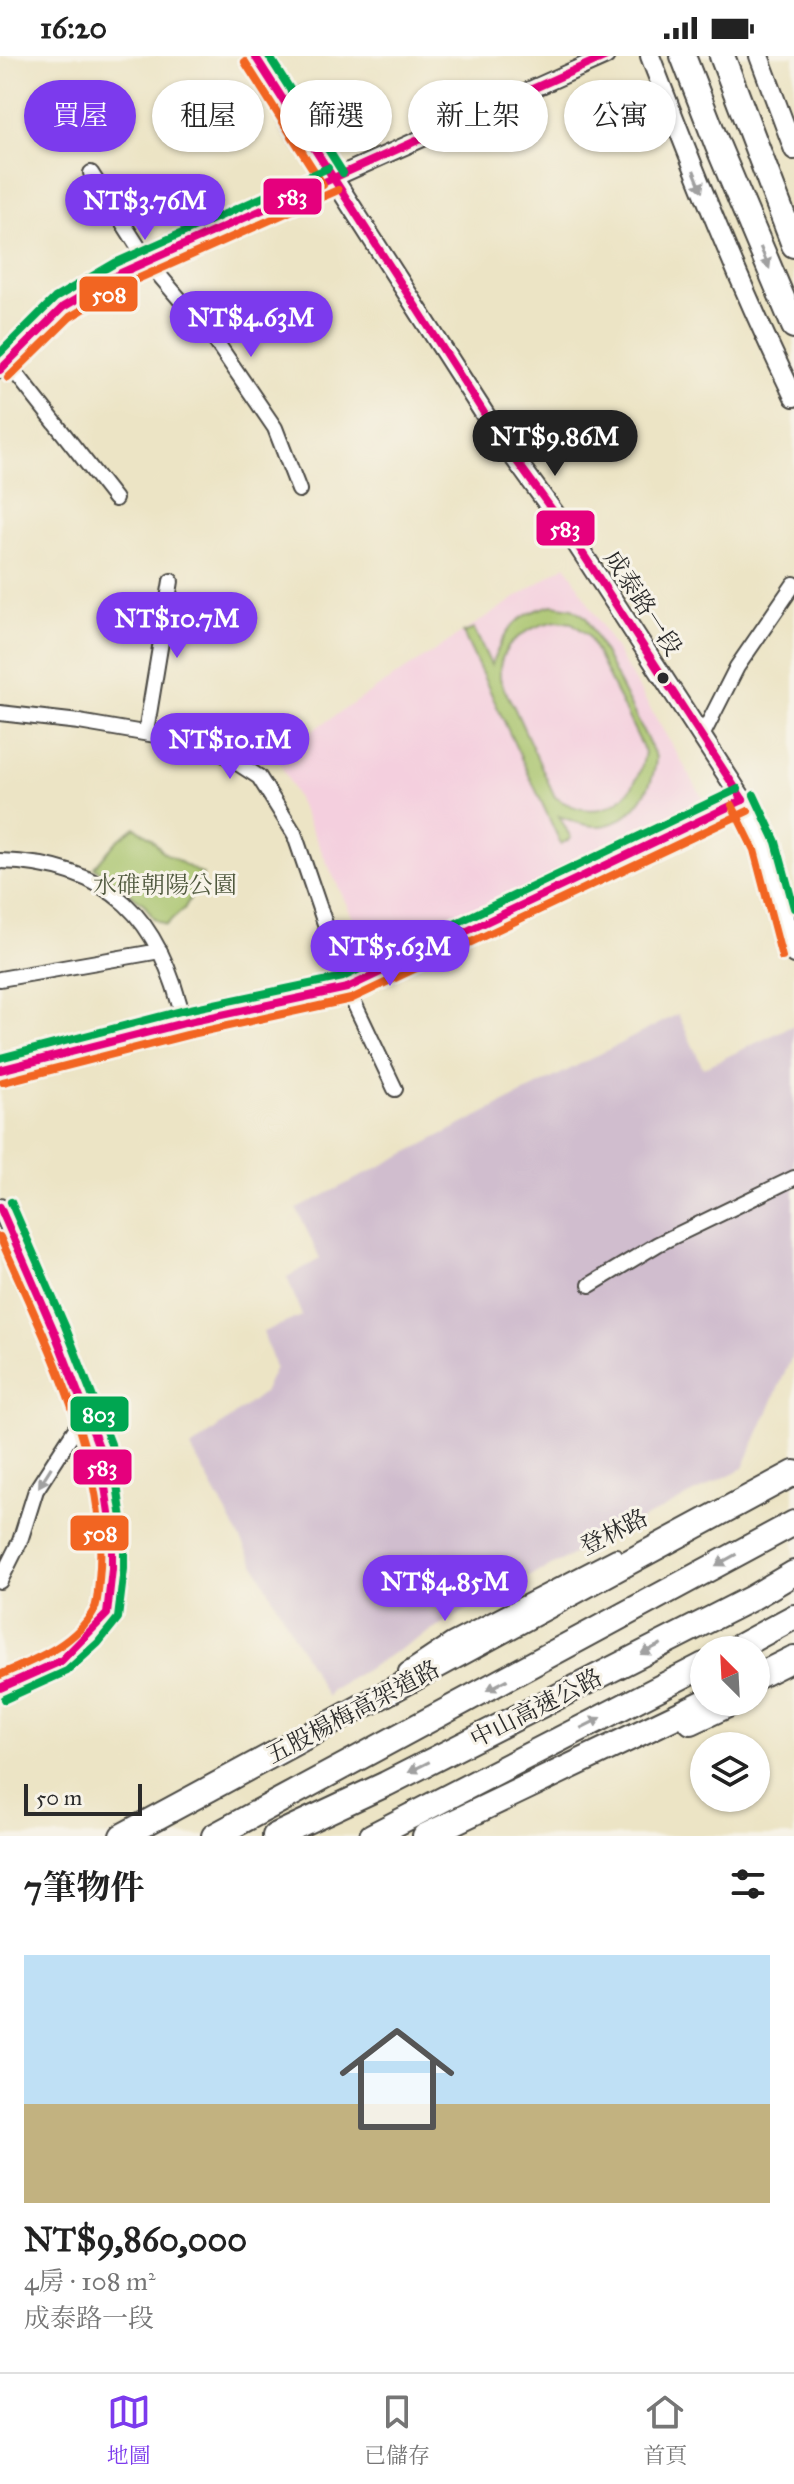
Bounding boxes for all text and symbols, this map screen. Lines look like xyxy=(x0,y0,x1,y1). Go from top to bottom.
text: 16:20 xyxy=(40,10,107,46)
chip: 買屋 xyxy=(24,80,136,152)
chip: 租屋 xyxy=(152,80,264,152)
chip: 篩選 xyxy=(280,80,392,152)
chip: 新上架 xyxy=(408,80,548,152)
chip: 公寓 xyxy=(564,80,676,152)
one-way arrow xyxy=(692,169,705,193)
pin: NT$3.76M xyxy=(62,174,228,242)
line badge: 583 xyxy=(262,177,323,216)
text: 583 xyxy=(277,183,307,210)
text: NT$3.76M xyxy=(83,184,207,216)
one-way arrow xyxy=(759,246,772,270)
line badge: 508 xyxy=(78,275,139,313)
text: 508 xyxy=(92,281,126,308)
pin: NT$4.63M xyxy=(168,291,334,359)
text: NT$4.63M xyxy=(188,301,314,333)
pin: NT$9.86M xyxy=(472,410,638,478)
text: NT$9.86M xyxy=(491,420,619,452)
line badge: 583 xyxy=(535,509,596,547)
text: 583 xyxy=(550,515,580,542)
street label: 成泰路一段 xyxy=(598,545,688,661)
pin: NT$10.7M xyxy=(94,592,260,660)
text: NT$10.7M xyxy=(114,602,240,634)
unlabelled marker xyxy=(655,670,671,686)
pin: NT$10.1M xyxy=(147,713,313,781)
text: NT$10.1M xyxy=(168,723,292,755)
park label: 水碓朝陽公園 xyxy=(93,870,237,900)
pin: NT$5.63M xyxy=(307,920,473,988)
text: NT$5.63M xyxy=(329,930,451,962)
line badge: 803 xyxy=(69,1395,130,1433)
text: 803 xyxy=(82,1401,116,1428)
line badge: 583 xyxy=(72,1448,133,1486)
text: 583 xyxy=(87,1454,117,1481)
one-way arrow xyxy=(38,1466,52,1488)
street label: 登林路 xyxy=(575,1502,653,1562)
line badge: 508 xyxy=(69,1514,130,1552)
text: 508 xyxy=(83,1520,117,1547)
one-way arrow xyxy=(714,1554,737,1567)
pin: NT$4.85M xyxy=(362,1555,528,1623)
text: NT$4.85M xyxy=(381,1565,509,1597)
north arrow xyxy=(690,1636,770,1716)
map controls xyxy=(690,1636,770,1812)
one-way arrow xyxy=(639,1643,662,1656)
street label: 五股楊梅高架道路 xyxy=(261,1654,445,1770)
street label: 中山高速公路 xyxy=(465,1662,607,1754)
one-way arrow xyxy=(486,1678,509,1691)
one-way arrow xyxy=(579,1717,602,1730)
button: layers xyxy=(690,1732,770,1812)
one-way arrow xyxy=(408,1760,431,1774)
scale bar xyxy=(24,1780,142,1816)
text: 50 m xyxy=(36,1784,82,1811)
icon: filters xyxy=(726,1862,770,1906)
text: 7筆物件 xyxy=(24,1867,144,1908)
icon: home xyxy=(325,2007,469,2151)
text: NT$9,860,000 xyxy=(24,2219,247,2260)
text: 4房 · 108 m² xyxy=(24,2265,155,2297)
text: 成泰路一段 xyxy=(24,2302,154,2334)
tab: 地圖 xyxy=(107,2390,151,2469)
tab: 已儲存 xyxy=(364,2390,430,2469)
tab: 首頁 xyxy=(643,2390,687,2469)

